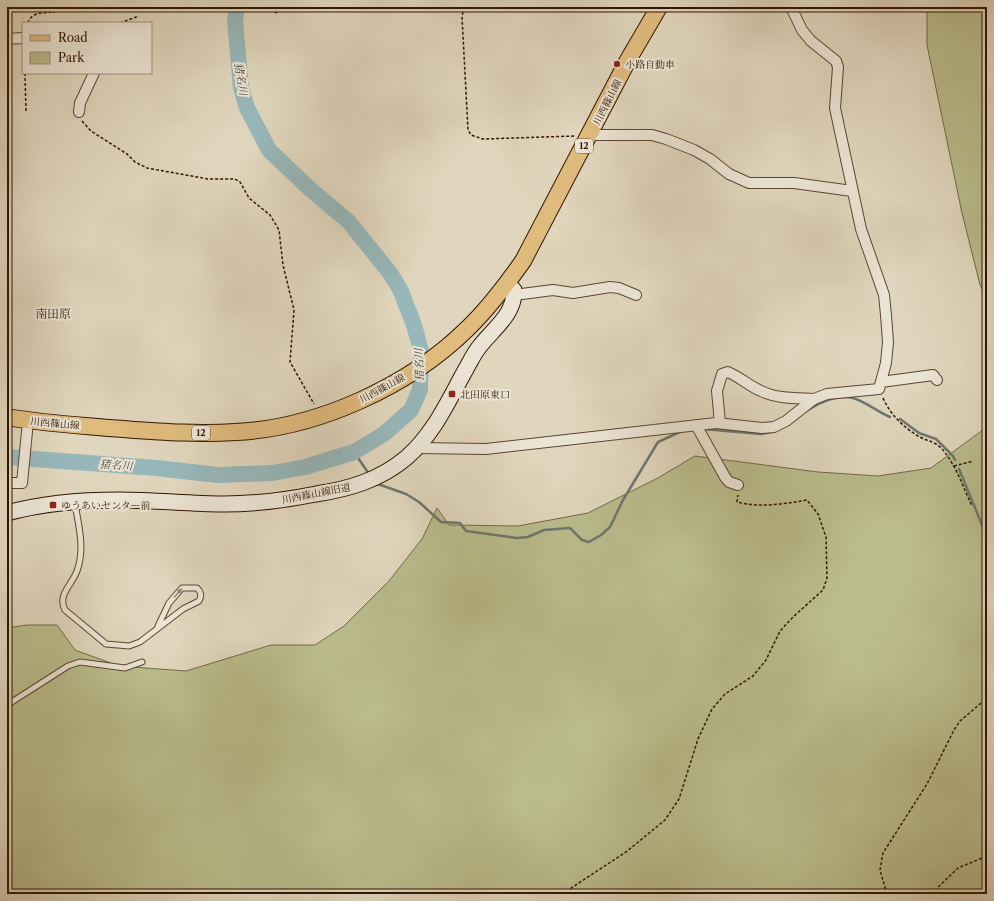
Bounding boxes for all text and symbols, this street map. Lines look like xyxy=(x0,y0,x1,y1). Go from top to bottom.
legend xyxy=(22,22,152,74)
text: Road xyxy=(58,30,88,45)
text: Park xyxy=(58,50,85,65)
place label: 小路自動車 xyxy=(625,58,675,71)
marker: 小路自動車 xyxy=(612,59,622,69)
water label: 猪名川 xyxy=(232,62,251,97)
street label: 川西篠山線 xyxy=(590,77,625,127)
road number: 12 xyxy=(575,139,593,153)
district label: 南田原 xyxy=(35,306,71,321)
water label: 猪名川 xyxy=(411,347,427,382)
street label: 川西篠山線 xyxy=(357,371,407,406)
place label: 北田原東口 xyxy=(460,388,510,401)
marker: 北田原東口 xyxy=(447,389,457,399)
street label: 川西篠山線 xyxy=(29,415,80,432)
road number: 12 xyxy=(192,426,210,440)
water label: 猪名川 xyxy=(99,457,134,473)
street label: 川西篠山線旧道 xyxy=(280,480,352,507)
place label: ゆうあいセンター前 xyxy=(61,499,151,512)
marker: ゆうあいセンター前 xyxy=(48,500,58,510)
one-way arrow xyxy=(173,587,182,598)

